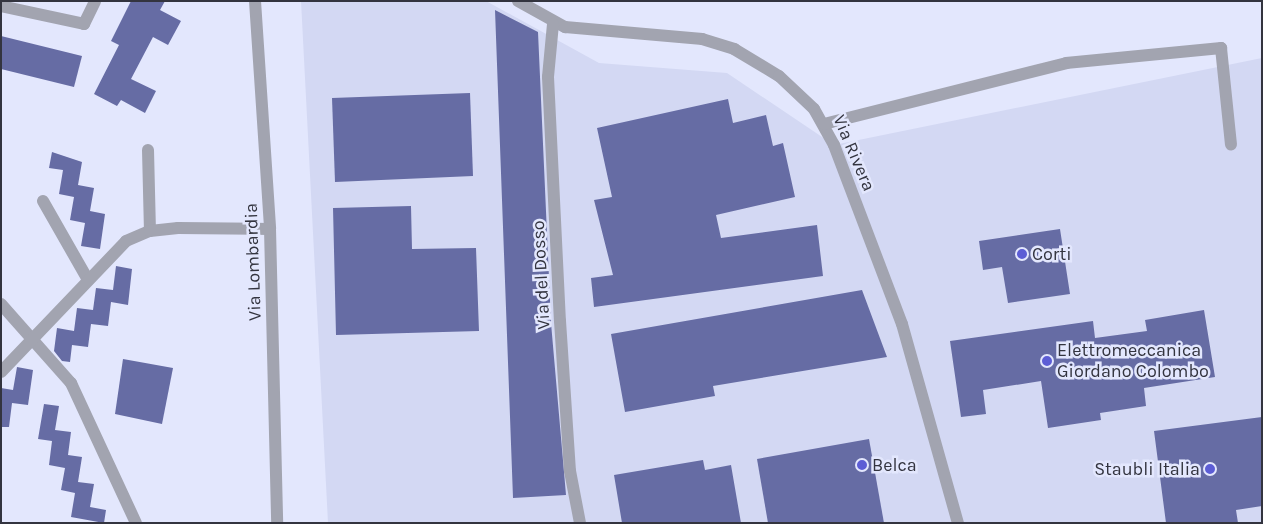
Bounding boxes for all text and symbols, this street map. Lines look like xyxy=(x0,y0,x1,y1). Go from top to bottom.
street label: Via Rivera xyxy=(828,112,880,194)
street label: Via Lombardia xyxy=(240,203,266,321)
street label: Via del Dosso xyxy=(527,220,555,330)
place label: Corti xyxy=(1032,243,1072,265)
marker: Corti xyxy=(1016,248,1028,260)
place label: Elettromeccanica Giordano Colombo xyxy=(1057,340,1209,382)
marker: Elettromeccanica Giordano Colombo xyxy=(1041,355,1053,367)
place label: Belca xyxy=(872,454,917,476)
place label: Staubli Italia xyxy=(1094,458,1200,480)
marker: Belca xyxy=(856,459,868,471)
marker: Staubli Italia xyxy=(1204,463,1216,475)

